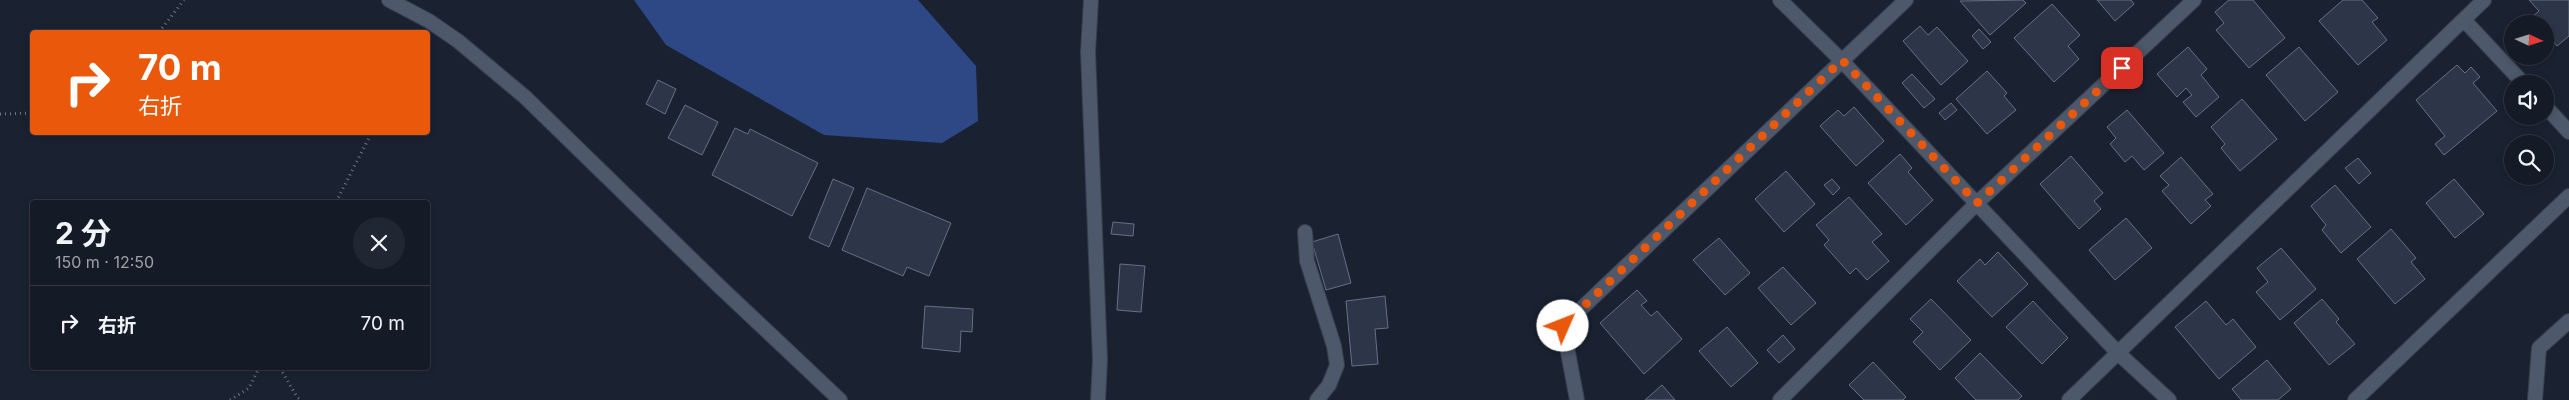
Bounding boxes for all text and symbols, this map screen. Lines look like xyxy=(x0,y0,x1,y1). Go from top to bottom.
north arrow xyxy=(2504,15,2554,65)
map controls xyxy=(2504,15,2554,185)
text: 70 m xyxy=(138,46,222,88)
pin xyxy=(2101,47,2143,89)
icon: right xyxy=(55,50,120,115)
icon: arrive xyxy=(2108,54,2136,82)
button: sound xyxy=(2504,75,2554,125)
text: 右折 xyxy=(138,93,182,119)
button: search xyxy=(2504,135,2554,185)
text: 2 分 xyxy=(55,215,111,251)
button: close xyxy=(353,217,405,269)
text: 150 m · 12:50 xyxy=(55,252,154,272)
position arrow xyxy=(1536,299,1588,351)
icon: right xyxy=(55,309,83,337)
text: 70 m xyxy=(361,312,405,335)
text: 右折 xyxy=(98,314,136,337)

